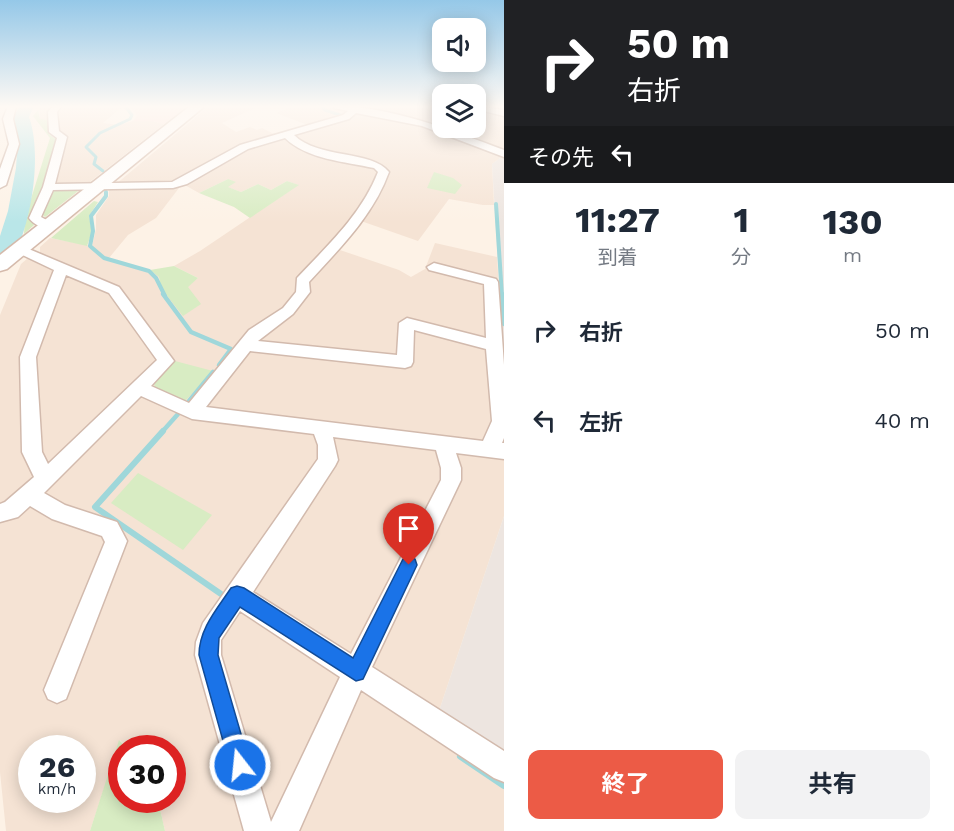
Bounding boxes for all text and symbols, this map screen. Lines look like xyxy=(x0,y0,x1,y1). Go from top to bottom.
map controls xyxy=(432,18,486,138)
button: sound xyxy=(432,18,486,72)
text: 50 m xyxy=(627,19,730,68)
icon: right xyxy=(528,24,606,102)
text: 右折 xyxy=(627,75,681,107)
button: layers xyxy=(432,84,486,138)
icon: left xyxy=(606,138,639,171)
text: その先 xyxy=(528,145,594,170)
text: 11:27 xyxy=(575,199,660,241)
text: 1 xyxy=(733,199,749,241)
text: 130 xyxy=(823,201,883,243)
text: m xyxy=(843,243,862,267)
text: 到着 xyxy=(598,245,638,269)
text: 分 xyxy=(731,245,751,269)
icon: right xyxy=(528,314,561,347)
text: 50 m xyxy=(875,318,930,343)
text: 右折 xyxy=(579,320,623,345)
icon: left xyxy=(528,404,561,437)
text: 40 m xyxy=(874,408,930,433)
text: 左折 xyxy=(579,410,623,435)
pin xyxy=(383,503,434,565)
icon: arrive xyxy=(392,512,425,545)
position arrow xyxy=(208,733,272,797)
speed limit sign: 30 xyxy=(108,735,186,813)
text: 26 xyxy=(39,749,75,784)
button: 終了 xyxy=(528,750,723,819)
button: 共有 xyxy=(735,750,930,819)
text: km/h xyxy=(38,780,76,798)

